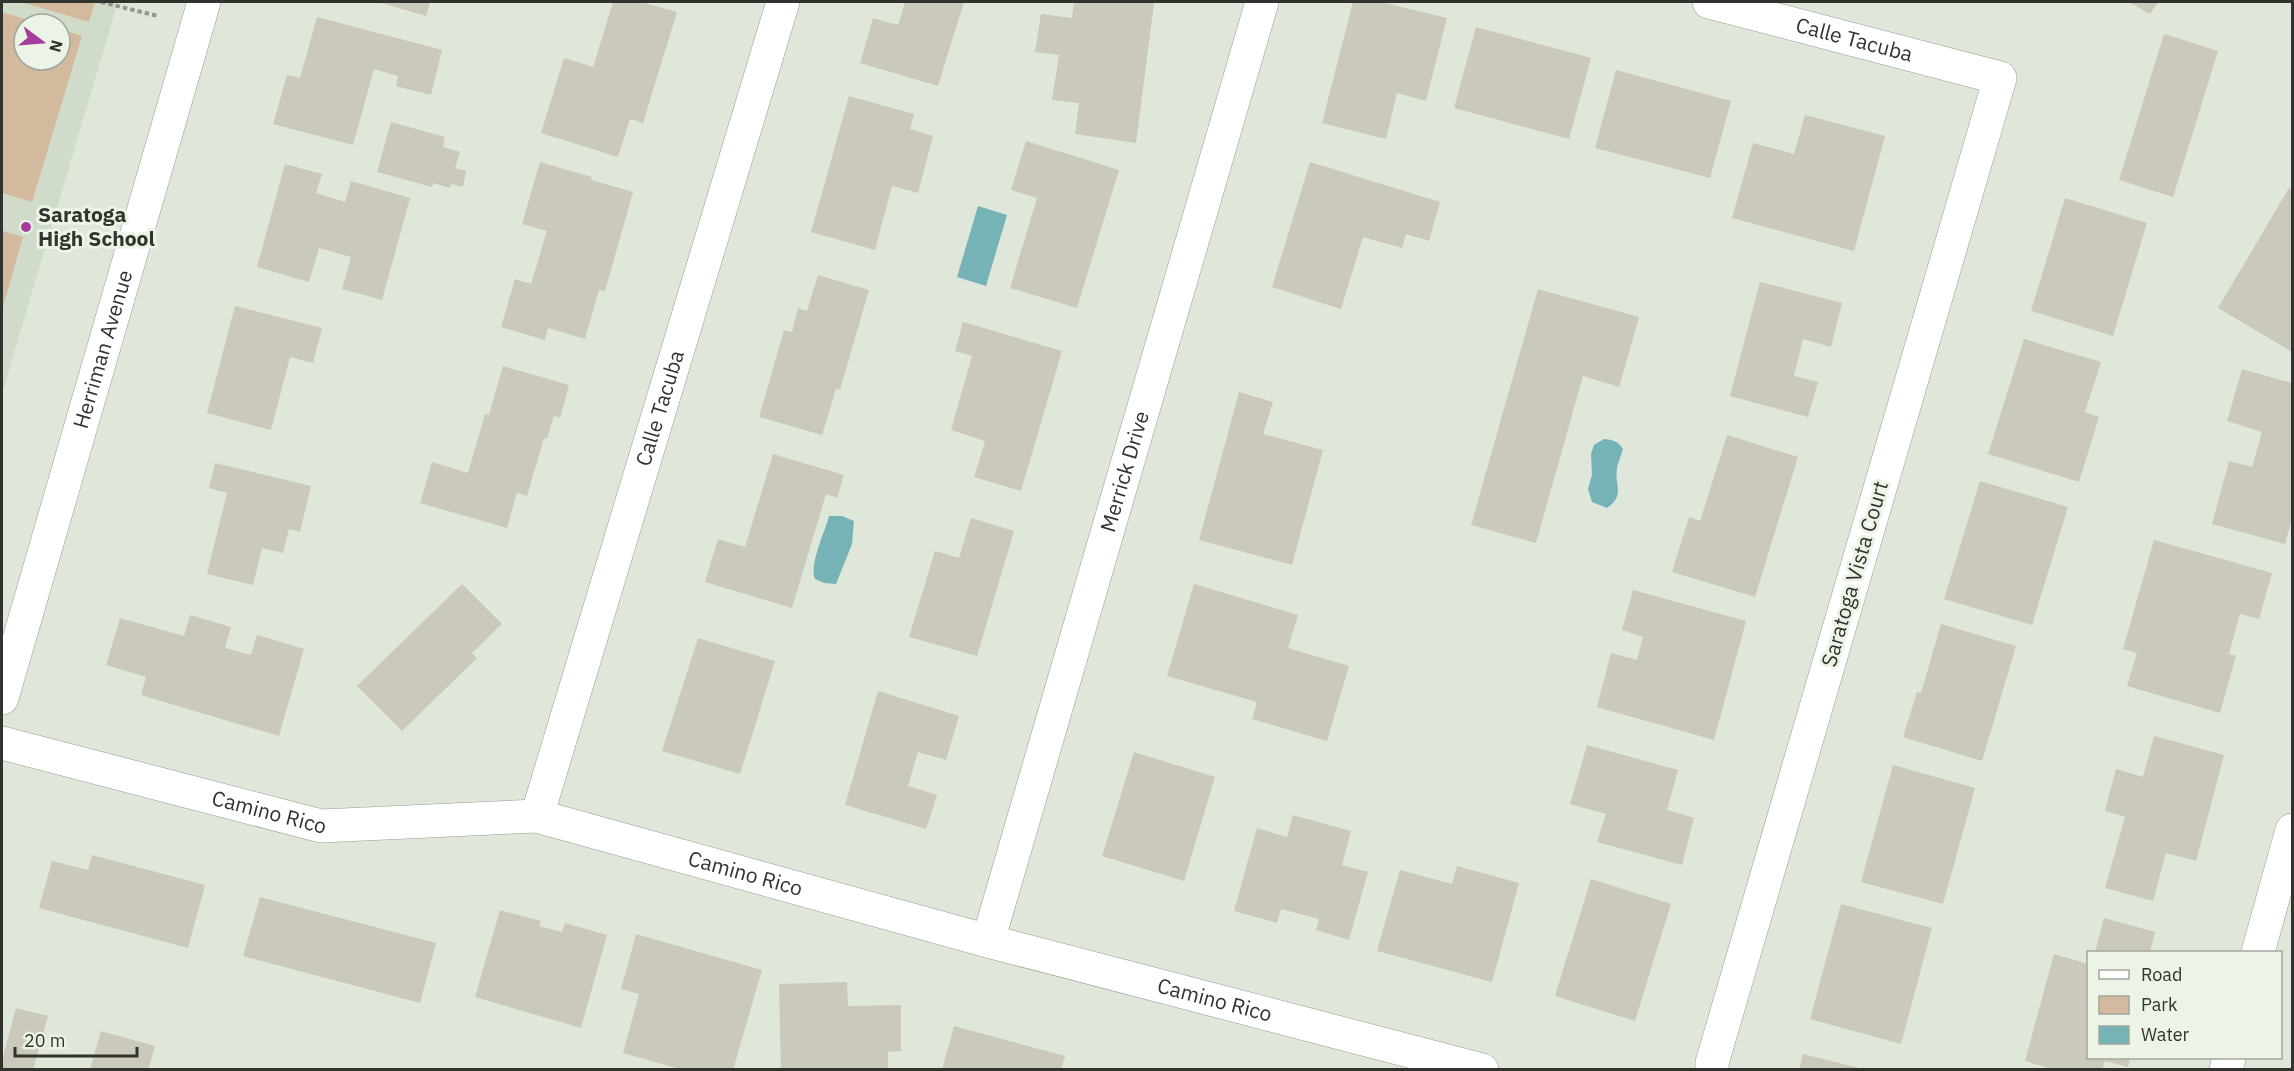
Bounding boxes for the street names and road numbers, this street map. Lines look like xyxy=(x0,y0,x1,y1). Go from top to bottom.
street label: Calle Tacuba xyxy=(1793,10,1916,68)
street label: Herriman Avenue xyxy=(66,267,138,432)
street label: Calle Tacuba xyxy=(629,347,690,469)
street label: Merrick Drive xyxy=(1093,408,1155,535)
street label: Saratoga Vista Court xyxy=(1814,478,1894,670)
street label: Camino Rico xyxy=(209,783,330,840)
street label: Camino Rico xyxy=(685,844,806,902)
street label: Camino Rico xyxy=(1154,971,1275,1028)

